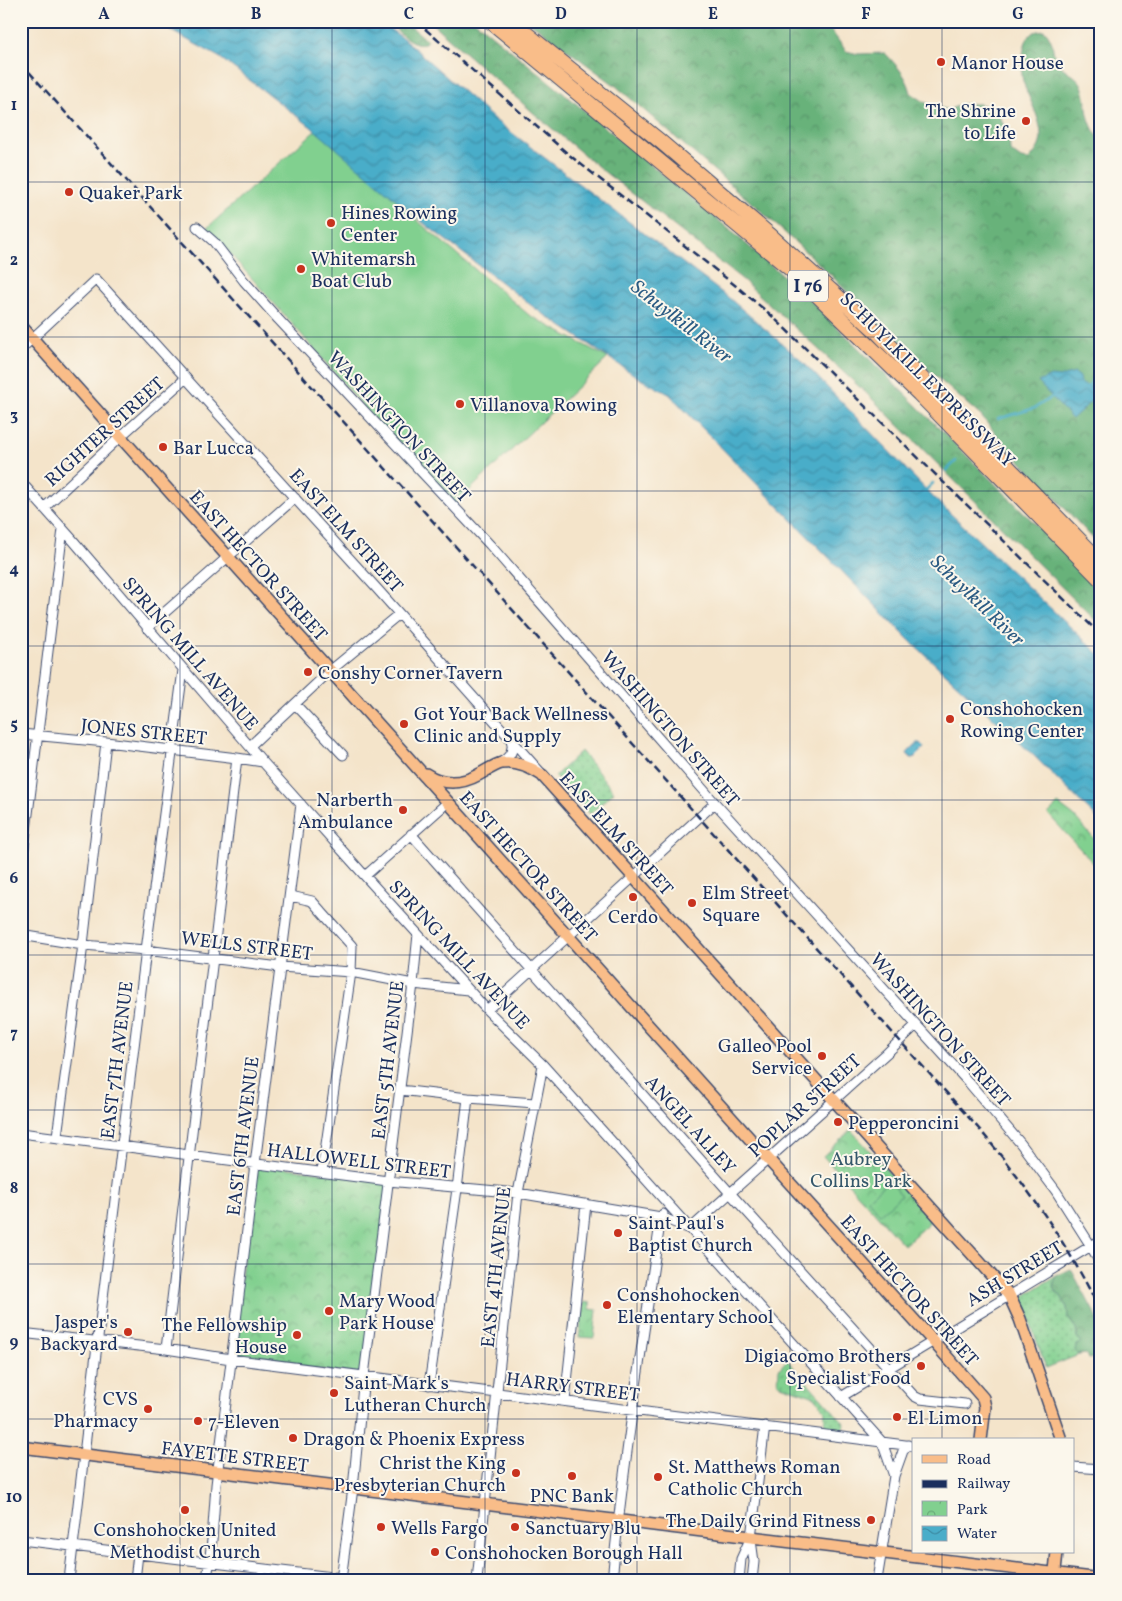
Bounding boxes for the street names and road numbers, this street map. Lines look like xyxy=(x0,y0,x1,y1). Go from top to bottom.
road number: I 76 xyxy=(788,270,828,302)
street label: SCHUYLKILL EXPRESSWAY xyxy=(833,287,1020,474)
street label: WASHINGTON STREET xyxy=(321,346,476,509)
street label: RIGHTER STREET xyxy=(40,372,171,493)
street label: EAST ELM STREET xyxy=(283,464,408,599)
street label: EAST HECTOR STREET xyxy=(182,485,333,648)
street label: SPRING MILL AVENUE xyxy=(115,572,264,737)
street label: WASHINGTON STREET xyxy=(594,646,745,813)
street label: JONES STREET xyxy=(79,713,208,753)
street label: EAST ELM STREET xyxy=(553,767,678,902)
street label: EAST HECTOR STREET xyxy=(452,786,603,949)
street label: SPRING MILL AVENUE xyxy=(382,875,535,1036)
street label: WELLS STREET xyxy=(179,926,314,968)
street label: WASHINGTON STREET xyxy=(863,948,1016,1113)
street label: EAST 5TH AVENUE xyxy=(366,979,412,1141)
street label: EAST 7TH AVENUE xyxy=(95,980,141,1141)
street label: POPLAR STREET xyxy=(743,1049,867,1164)
street label: EAST 6TH AVENUE xyxy=(221,1055,267,1217)
street label: ANGEL ALLEY xyxy=(638,1070,741,1180)
street label: HALLOWELL STREET xyxy=(265,1138,452,1186)
street label: EAST 4TH AVENUE xyxy=(476,1185,518,1349)
street label: EAST HECTOR STREET xyxy=(833,1210,984,1373)
street label: ASH STREET xyxy=(962,1236,1068,1314)
street label: HARRY STREET xyxy=(504,1367,641,1409)
street label: FAYETTE STREET xyxy=(160,1436,310,1480)

